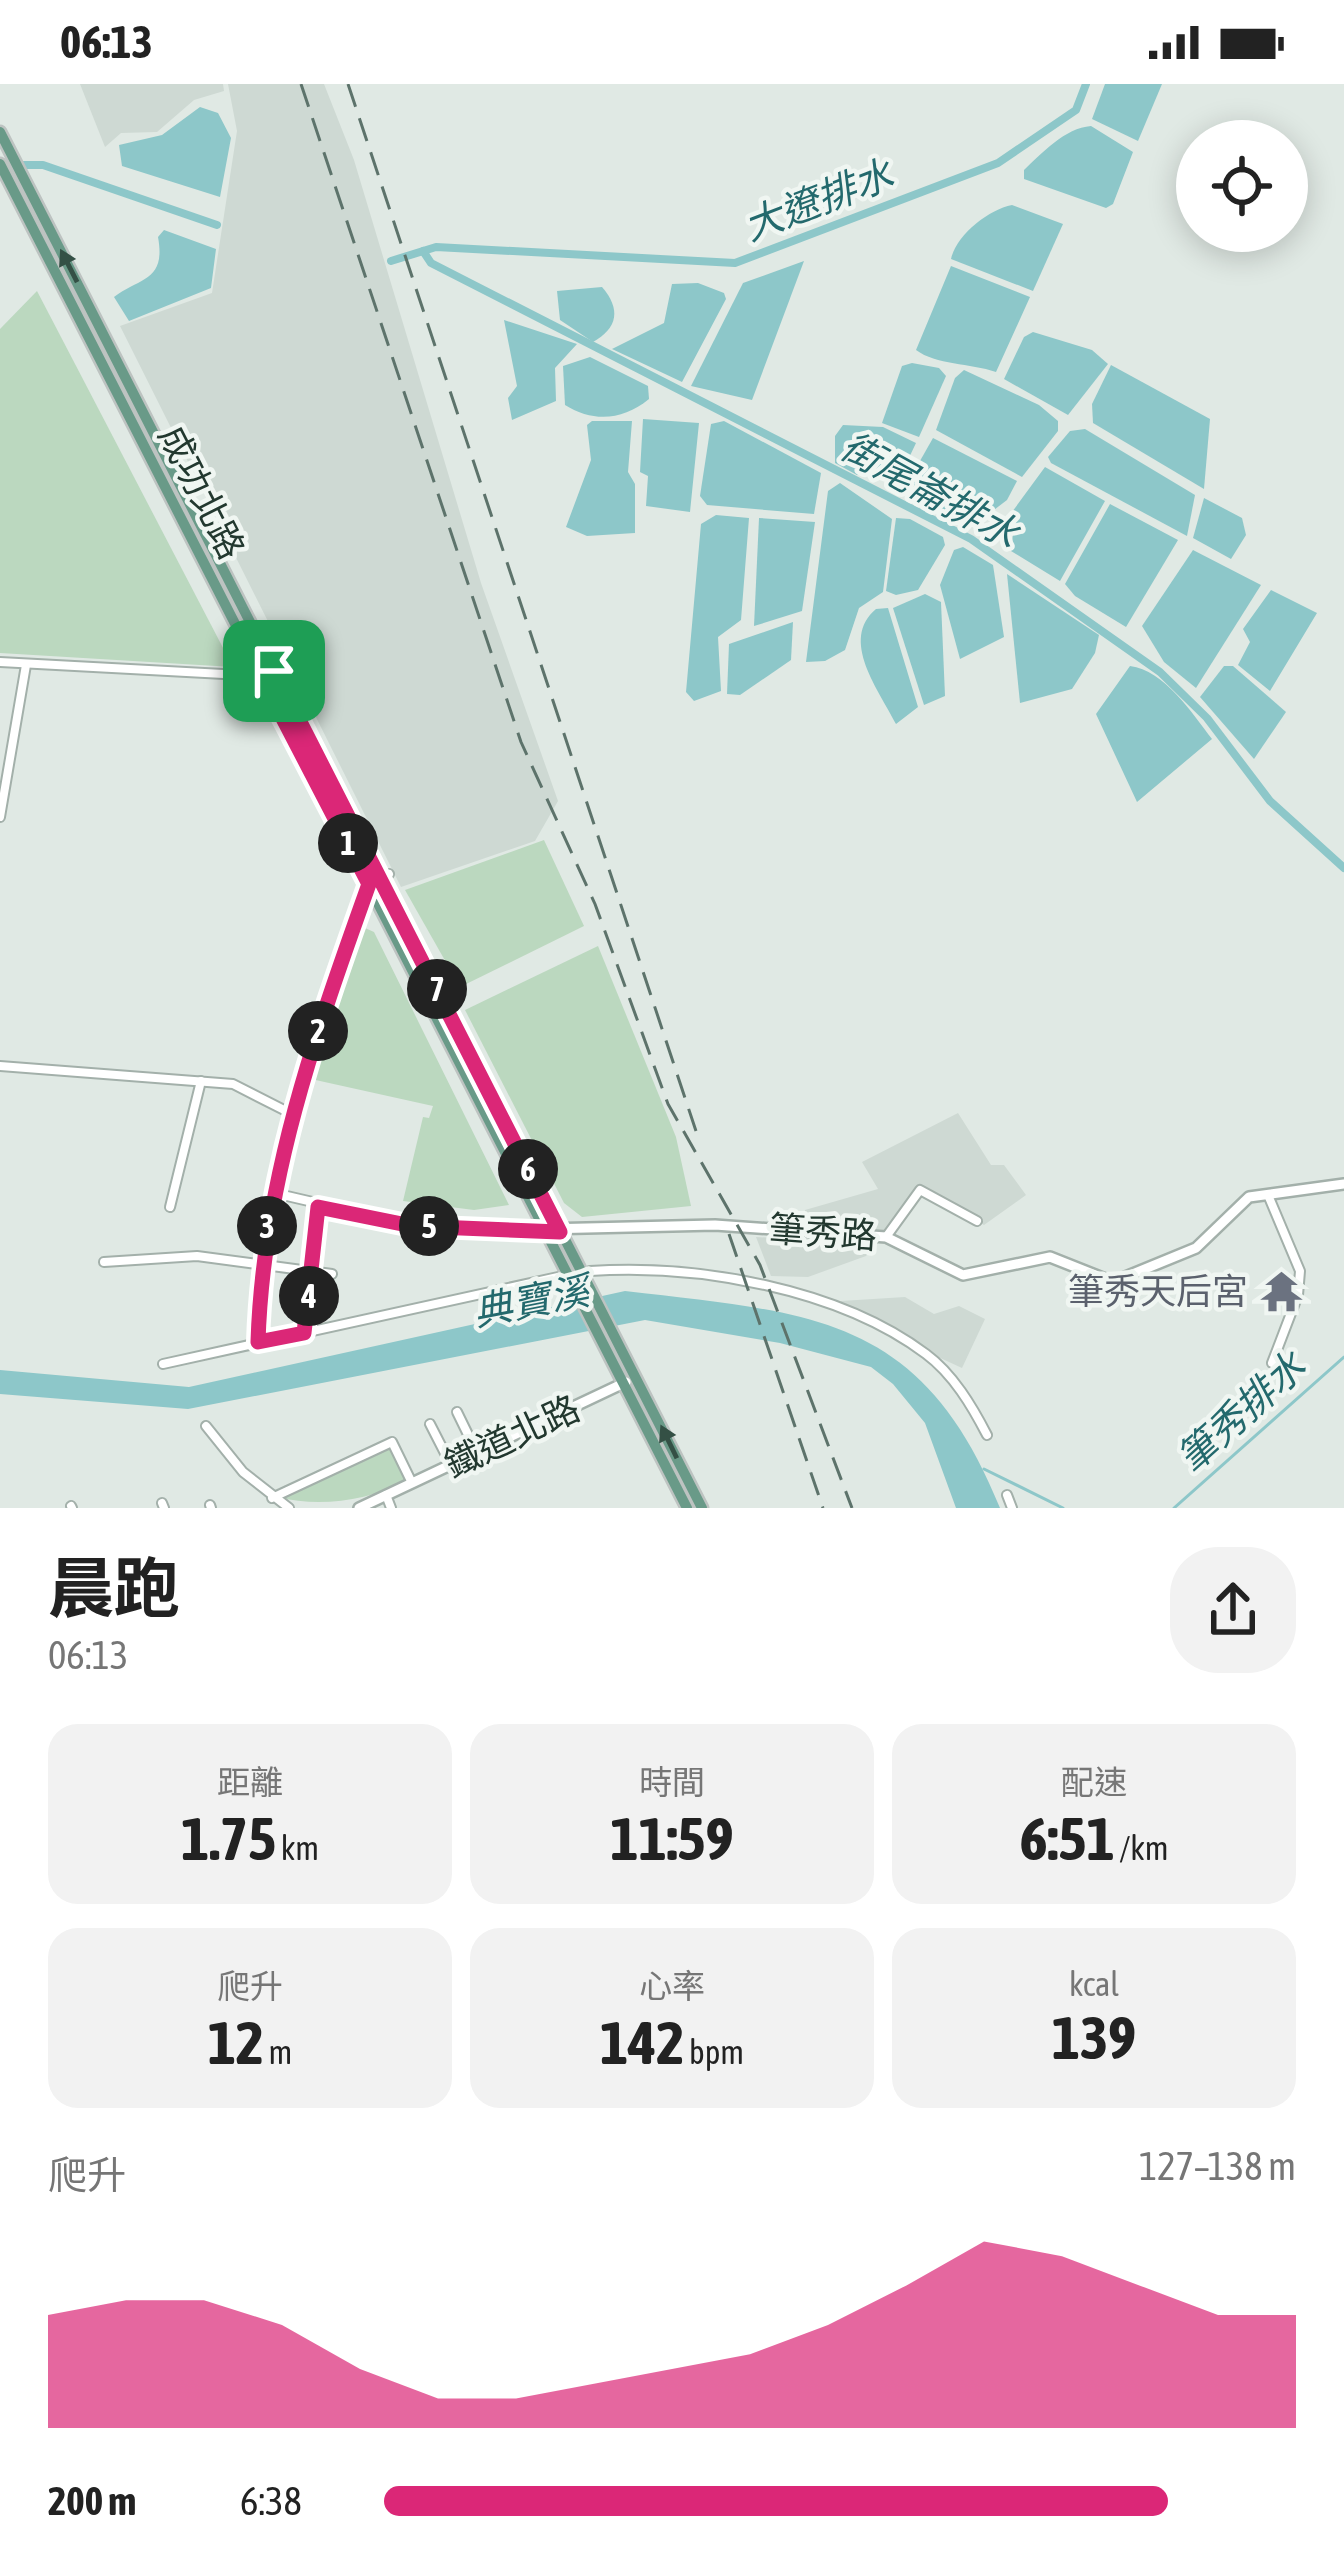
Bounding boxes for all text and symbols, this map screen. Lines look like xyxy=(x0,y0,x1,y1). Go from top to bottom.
text: 06:13 xyxy=(60,16,153,68)
map controls xyxy=(1176,120,1308,252)
button: locate xyxy=(1176,120,1308,252)
water label: 大遼排水 xyxy=(737,151,901,248)
one-way arrow xyxy=(59,249,79,284)
street label: 成功北路 xyxy=(151,418,253,566)
water label: 街尾崙排水 xyxy=(834,423,1028,557)
pin xyxy=(223,620,325,722)
icon: arrive xyxy=(241,638,307,704)
pin: 1 xyxy=(318,813,378,873)
text: 1 xyxy=(340,824,356,862)
pin: 7 xyxy=(407,959,467,1019)
text: 7 xyxy=(429,970,445,1008)
pin: 2 xyxy=(288,1001,348,1061)
text: 2 xyxy=(310,1012,326,1050)
pin: 6 xyxy=(498,1139,558,1199)
text: 6 xyxy=(520,1150,536,1188)
pin: 3 xyxy=(237,1196,297,1256)
pin: 5 xyxy=(399,1196,459,1256)
text: 3 xyxy=(259,1207,275,1245)
text: 5 xyxy=(421,1207,437,1245)
street label: 筆秀路 xyxy=(768,1207,878,1257)
pin: 4 xyxy=(279,1266,339,1326)
water label: 典寶溪 xyxy=(469,1267,598,1334)
temple icon: 筆秀天后宮 xyxy=(1259,1268,1305,1314)
place label: 筆秀天后宮 xyxy=(1068,1270,1248,1312)
text: 4 xyxy=(301,1277,317,1315)
water label: 筆秀排水 xyxy=(1168,1342,1315,1481)
street label: 鐵道北路 xyxy=(438,1387,586,1485)
one-way arrow xyxy=(660,1425,680,1459)
button: share xyxy=(1170,1547,1296,1673)
text: 晨跑 xyxy=(48,1550,180,1626)
text: 06:13 xyxy=(48,1633,128,1677)
text: 距離 xyxy=(217,1763,283,1801)
text: 時間 xyxy=(639,1763,705,1801)
text: 配速 xyxy=(1061,1763,1127,1801)
text: 1.75 xyxy=(181,1804,276,1873)
text: 11:59 xyxy=(610,1804,734,1873)
text: 6:51 xyxy=(1019,1804,1115,1873)
text: km xyxy=(276,1829,319,1867)
text: /km xyxy=(1115,1829,1169,1867)
text: kcal xyxy=(1069,1965,1119,2003)
text: 爬升 xyxy=(217,1967,283,2005)
text: 心率 xyxy=(639,1967,705,2005)
text: 139 xyxy=(1052,2003,1136,2072)
text: 12 xyxy=(208,2008,264,2077)
text: 142 xyxy=(600,2008,685,2077)
text: m xyxy=(264,2033,292,2071)
text: bpm xyxy=(685,2033,744,2071)
text: 127–138 m xyxy=(1139,2144,1296,2188)
text: 爬升 xyxy=(48,2153,126,2197)
text: 200 m xyxy=(48,2479,136,2523)
text: 6:38 xyxy=(240,2479,302,2523)

